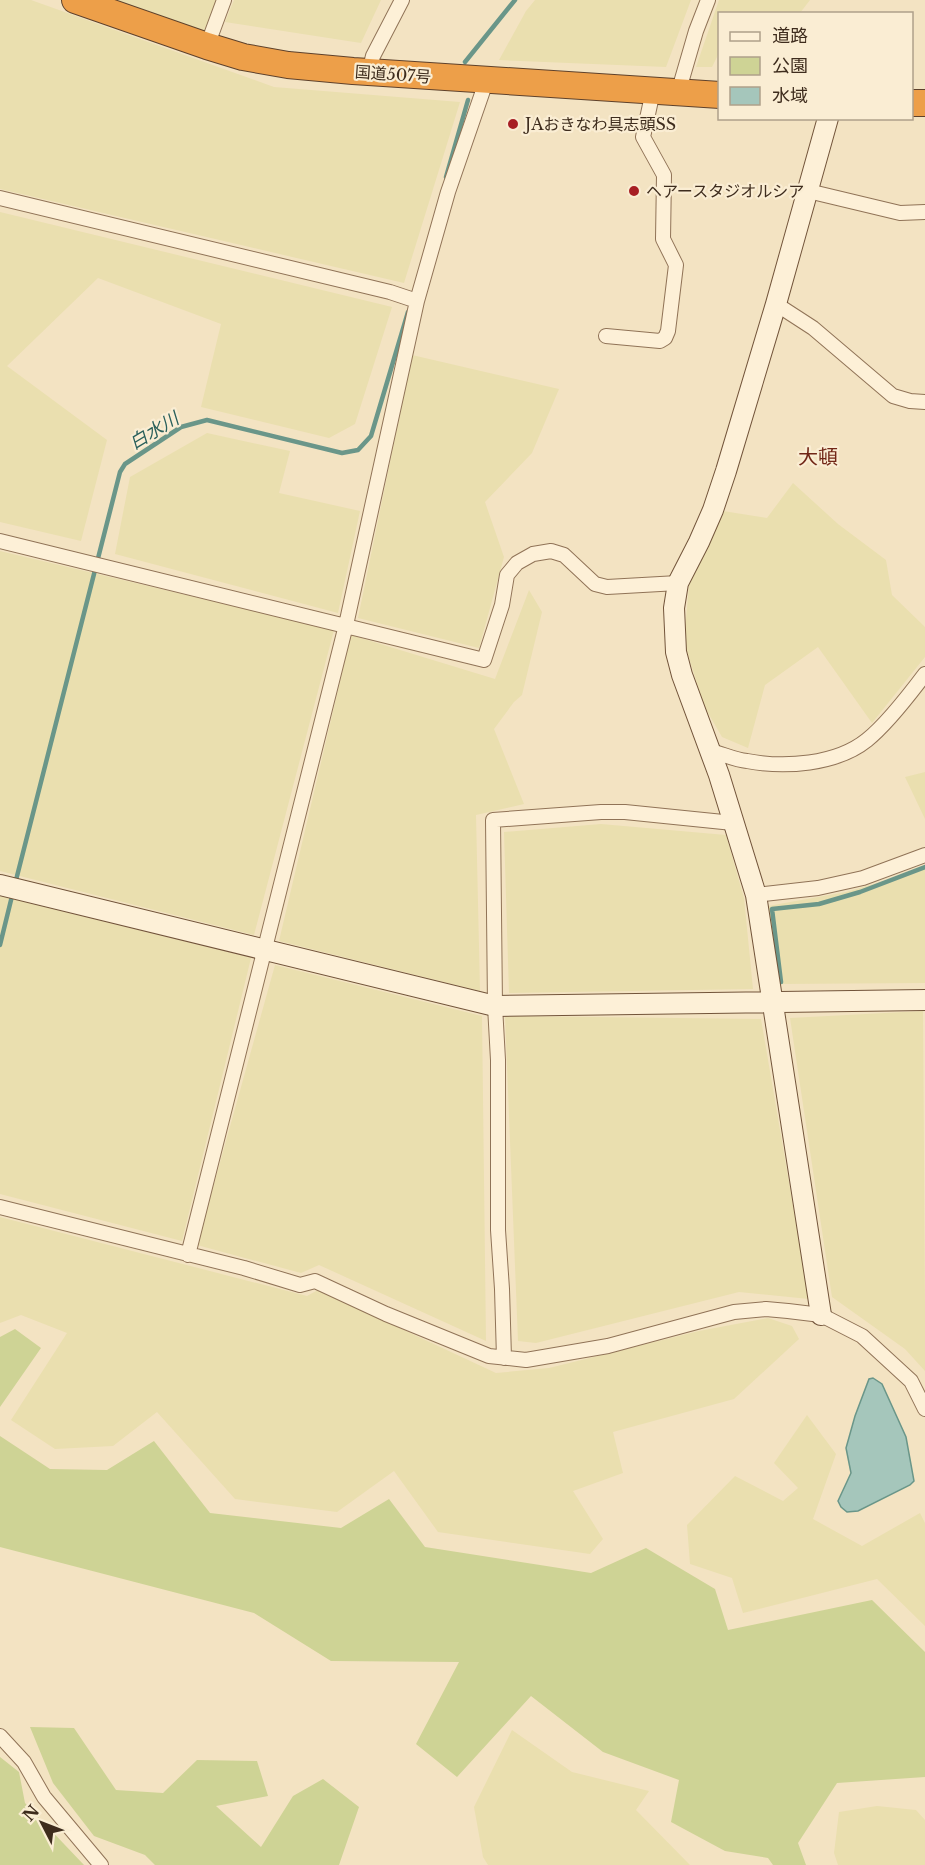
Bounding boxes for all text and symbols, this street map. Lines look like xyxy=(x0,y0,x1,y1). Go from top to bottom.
legend xyxy=(718,12,913,120)
text: 道路 xyxy=(772,25,808,47)
text: 公園 xyxy=(772,55,808,77)
street label: 国道507号 xyxy=(354,61,432,87)
text: 水域 xyxy=(772,85,808,107)
place label: JAおきなわ具志頭SS xyxy=(523,114,676,134)
marker: JAおきなわ具志頭SS xyxy=(506,117,520,131)
place label: ヘアースタジオルシア xyxy=(646,181,804,201)
marker: ヘアースタジオルシア xyxy=(627,184,641,198)
water label: 白水川 xyxy=(125,407,185,454)
district label: 大頓 xyxy=(798,445,838,469)
north arrow xyxy=(12,1793,72,1853)
text: N xyxy=(18,1801,43,1825)

